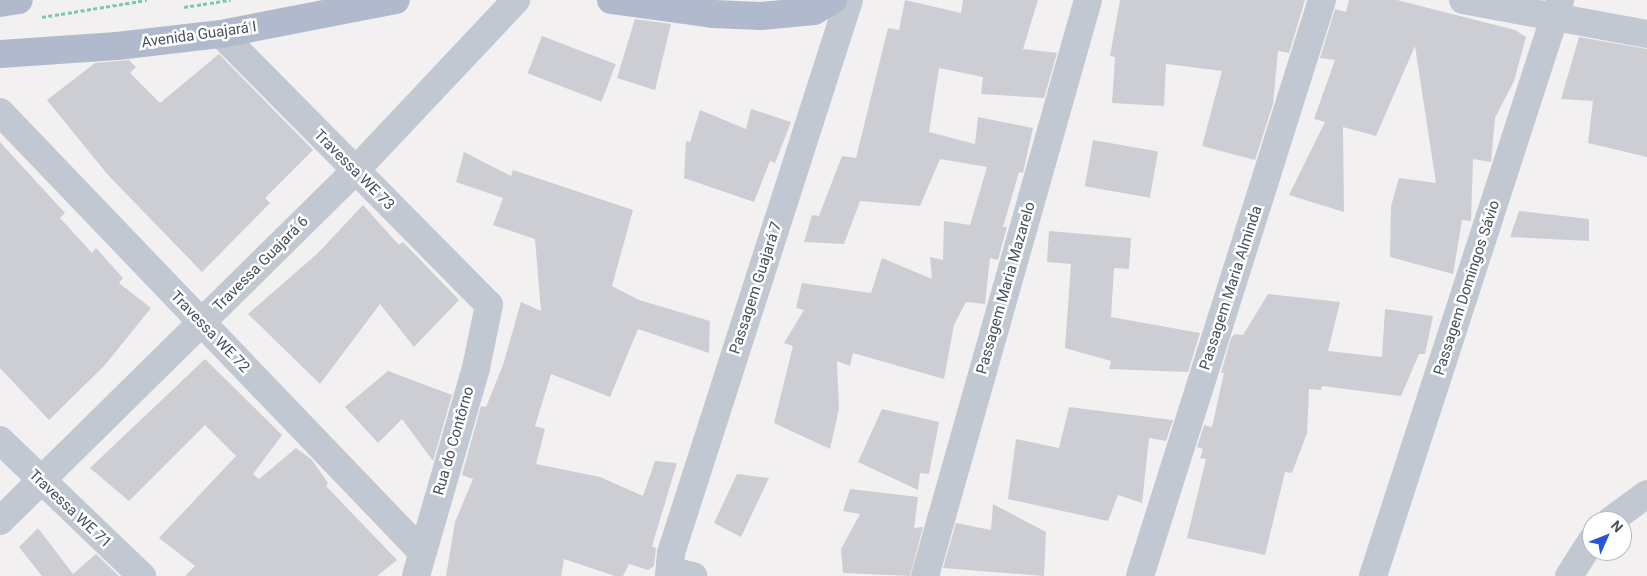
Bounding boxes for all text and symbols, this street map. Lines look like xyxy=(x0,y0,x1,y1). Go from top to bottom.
street label: Avenida Guajará I xyxy=(140,18,258,52)
street label: Travessa WE 73 xyxy=(310,126,398,214)
street label: Passagem Domingos Sávio xyxy=(1430,198,1504,378)
street label: Passagem Maria Mazarelo xyxy=(973,200,1039,376)
street label: Passagem Maria Alminda xyxy=(1196,204,1266,372)
street label: Travessa Guajará 6 xyxy=(210,213,312,315)
street label: Passagem Guajará 7 xyxy=(726,220,786,356)
street label: Travessa WE 72 xyxy=(167,288,253,376)
street label: Rua do Contôrno xyxy=(430,385,478,497)
street label: Travessa WE 71 xyxy=(25,466,115,552)
north arrow xyxy=(1582,511,1632,561)
text: N xyxy=(1608,517,1626,535)

